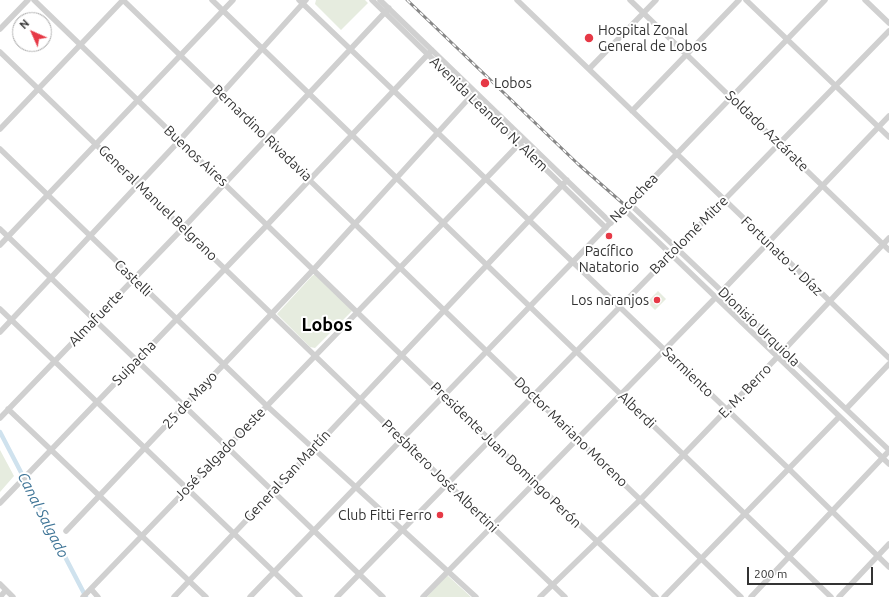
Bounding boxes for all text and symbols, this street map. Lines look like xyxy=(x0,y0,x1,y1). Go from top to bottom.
north arrow xyxy=(12,12,52,52)
text: N xyxy=(17,17,31,31)
place label: Hospital Zonal General de Lobos xyxy=(598,22,707,54)
marker: Hospital Zonal General de Lobos xyxy=(583,32,595,44)
street label: Avenida Leandro N. Alem xyxy=(426,53,552,175)
place label: Lobos xyxy=(494,75,532,91)
marker: Lobos xyxy=(479,77,491,89)
street label: Bernardino Rivadavia xyxy=(209,81,315,185)
street label: Soldado Azcárate xyxy=(722,87,812,175)
street label: Buenos Aires xyxy=(160,122,232,190)
street label: General Manuel Belgrano xyxy=(95,142,221,264)
street label: Necochea xyxy=(606,170,662,226)
street label: Bartolomé Mitre xyxy=(646,192,732,278)
street label: Fortunato J. Díaz xyxy=(738,213,826,299)
marker: Pacífico Natatorio xyxy=(604,231,614,241)
place label: Pacífico Natatorio xyxy=(579,243,639,276)
street label: Castelli xyxy=(111,256,155,300)
street label: Dionisio Urquiola xyxy=(715,284,803,370)
street label: Almafuerte xyxy=(65,286,127,350)
place label: Los naranjos xyxy=(571,292,649,308)
marker: Los naranjos xyxy=(652,295,662,305)
district label: Lobos xyxy=(302,314,352,336)
street label: Suipacha xyxy=(109,337,159,389)
street label: Sarmiento xyxy=(659,343,717,401)
street label: E. M. Berro xyxy=(715,360,775,422)
street label: 25 de Mayo xyxy=(159,368,221,432)
street label: Doctor Mariano Moreno xyxy=(511,374,631,490)
street label: Presidente Juan Domingo Perón xyxy=(427,379,585,531)
street label: Alberdi xyxy=(615,388,659,432)
street label: José Salgado Oeste xyxy=(171,404,269,504)
street label: Presbítero José Albertini xyxy=(378,416,502,536)
street label: General San Martín xyxy=(240,427,334,525)
water label: Canal Salgado xyxy=(14,469,72,561)
place label: Club Fitti Ferro xyxy=(338,507,432,523)
marker: Club Fitti Ferro xyxy=(435,510,445,520)
scale bar xyxy=(749,559,875,585)
text: 200 m xyxy=(754,567,787,580)

